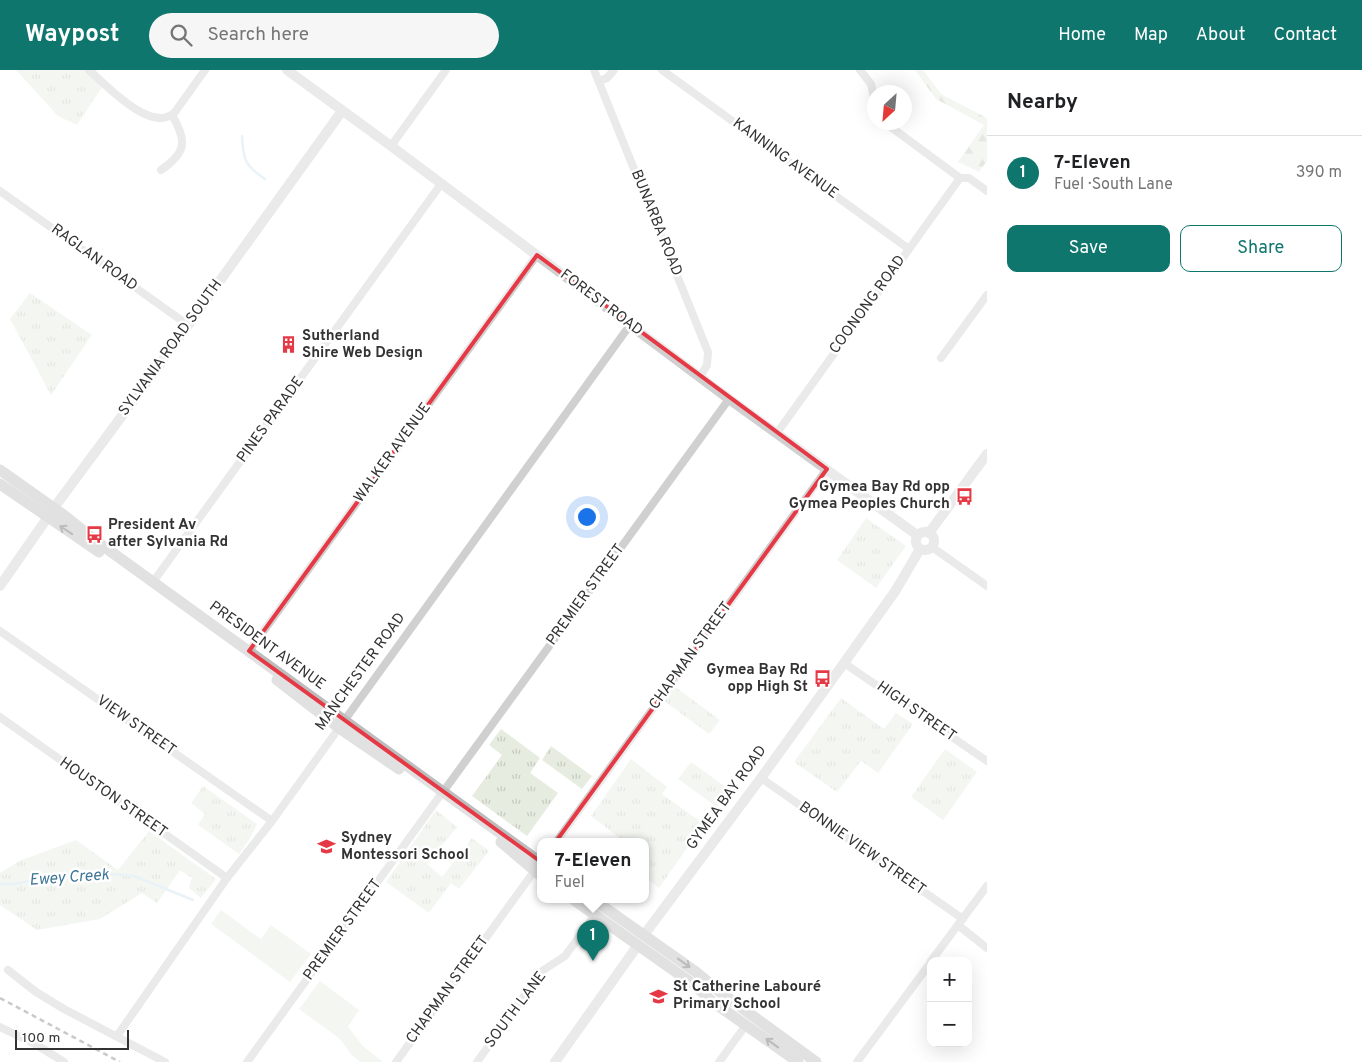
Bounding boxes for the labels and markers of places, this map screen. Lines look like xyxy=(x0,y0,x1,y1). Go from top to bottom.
place label: Sutherland Shire Web Design xyxy=(302,327,423,363)
building icon: Sutherland Shire Web Design xyxy=(278,335,298,355)
place label: Gymea Bay Rd opp Gymea Peoples Church xyxy=(789,478,950,514)
bus stop icon: Gymea Bay Rd opp Gymea Peoples Church xyxy=(954,486,974,506)
place label: President Av after Sylvania Rd xyxy=(108,516,228,552)
bus stop icon: President Av after Sylvania Rd xyxy=(84,524,104,544)
place label: Gymea Bay Rd opp High St xyxy=(706,661,808,697)
bus stop icon: Gymea Bay Rd opp High St xyxy=(812,669,832,689)
place label: Sydney Montessori School xyxy=(341,829,469,865)
school or university icon: Sydney Montessori School xyxy=(317,837,337,857)
pin: 1 xyxy=(577,920,609,961)
place label: St Catherine Labouré Primary School xyxy=(673,978,821,1014)
school or university icon: St Catherine Labouré Primary School xyxy=(649,986,669,1006)

